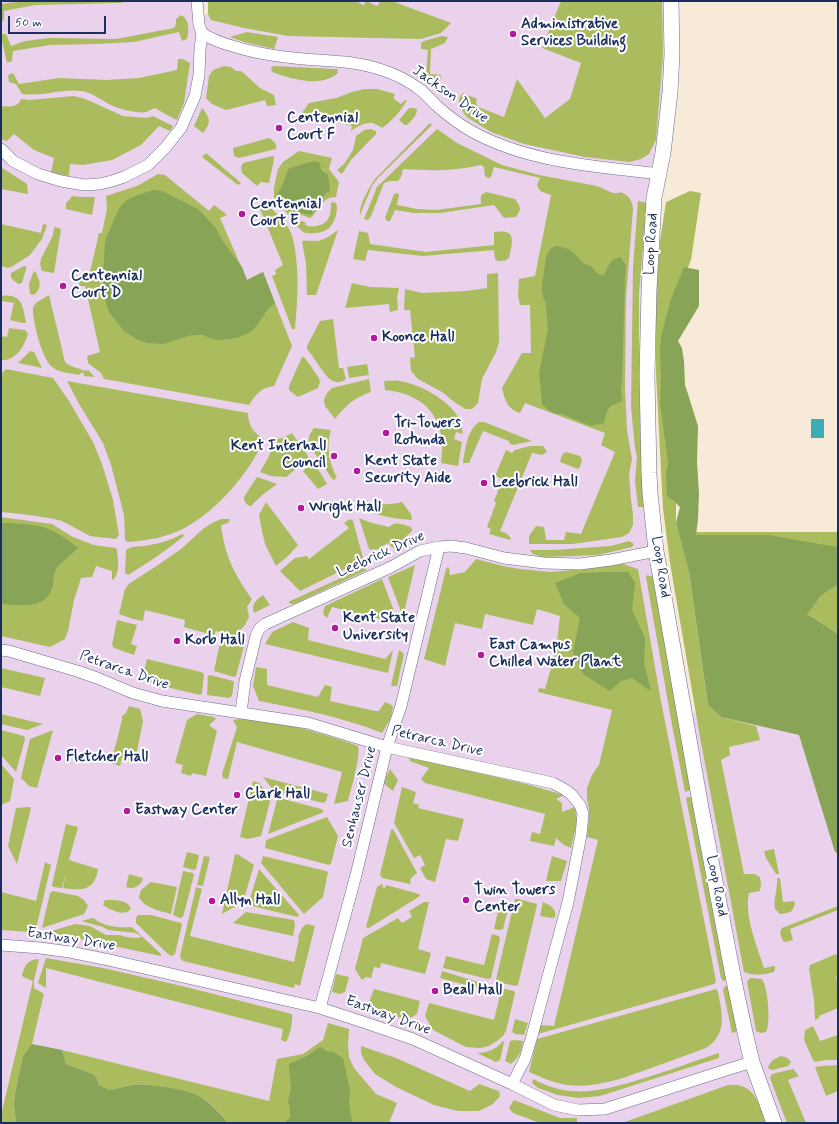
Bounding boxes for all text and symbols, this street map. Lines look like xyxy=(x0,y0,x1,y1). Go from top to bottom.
scale bar xyxy=(10,8,108,34)
text: 50 m xyxy=(15,15,42,31)
place label: Administrative Services Building xyxy=(521,16,626,51)
marker: Administrative Services Building xyxy=(508,29,518,39)
street label: Jackson Drive xyxy=(408,62,492,128)
place label: Centennial Court F xyxy=(287,110,358,145)
marker: Centennial Court F xyxy=(274,123,284,133)
place label: Centennial Court E xyxy=(250,196,321,231)
marker: Centennial Court E xyxy=(237,209,247,219)
street label: Loop Road xyxy=(641,213,663,275)
place label: Centennial Court D xyxy=(71,268,142,303)
marker: Centennial Court D xyxy=(58,281,68,291)
place label: Koonce Hall xyxy=(382,329,454,347)
marker: Koonce Hall xyxy=(369,333,379,343)
place label: Tri-Towers Rotunda xyxy=(394,415,461,450)
marker: Tri-Towers Rotunda xyxy=(381,428,391,438)
place label: Kent Interhall Council xyxy=(231,438,326,473)
marker: Kent Interhall Council xyxy=(329,451,339,461)
place label: Kent State Security Aide xyxy=(365,453,451,488)
marker: Kent State Security Aide xyxy=(352,466,362,476)
place label: Leebrick Hall xyxy=(492,474,577,492)
marker: Leebrick Hall xyxy=(479,478,489,488)
place label: Wright Hall xyxy=(309,499,381,517)
marker: Wright Hall xyxy=(296,503,306,513)
street label: Leebrick Drive xyxy=(334,528,428,582)
street label: Loop Road xyxy=(646,535,674,599)
place label: Kent State University xyxy=(343,610,415,645)
marker: Kent State University xyxy=(330,623,340,633)
place label: Korb Hall xyxy=(185,632,244,650)
marker: Korb Hall xyxy=(172,636,182,646)
place label: East Campus Chilled Water Plant xyxy=(489,637,621,672)
street label: Petrarca Drive xyxy=(77,647,171,695)
marker: East Campus Chilled Water Plant xyxy=(476,650,486,660)
street label: Petrarca Drive xyxy=(389,723,485,761)
street label: Senhauser Drive xyxy=(339,744,381,850)
place label: Fletcher Hall xyxy=(66,749,148,767)
marker: Fletcher Hall xyxy=(53,753,63,763)
place label: Clark Hall xyxy=(245,786,310,804)
marker: Clark Hall xyxy=(232,790,242,800)
place label: Eastway Center xyxy=(135,802,238,820)
marker: Eastway Center xyxy=(122,806,132,816)
street label: Loop Road xyxy=(701,854,731,918)
place label: Twin Towers Center xyxy=(474,882,555,917)
place label: Allyn Hall xyxy=(220,892,280,910)
marker: Twin Towers Center xyxy=(461,895,471,905)
marker: Allyn Hall xyxy=(207,896,217,906)
street label: Eastway Drive xyxy=(26,924,116,956)
place label: Beall Hall xyxy=(443,982,502,1000)
marker: Beall Hall xyxy=(430,986,440,996)
street label: Eastway Drive xyxy=(343,992,433,1040)

